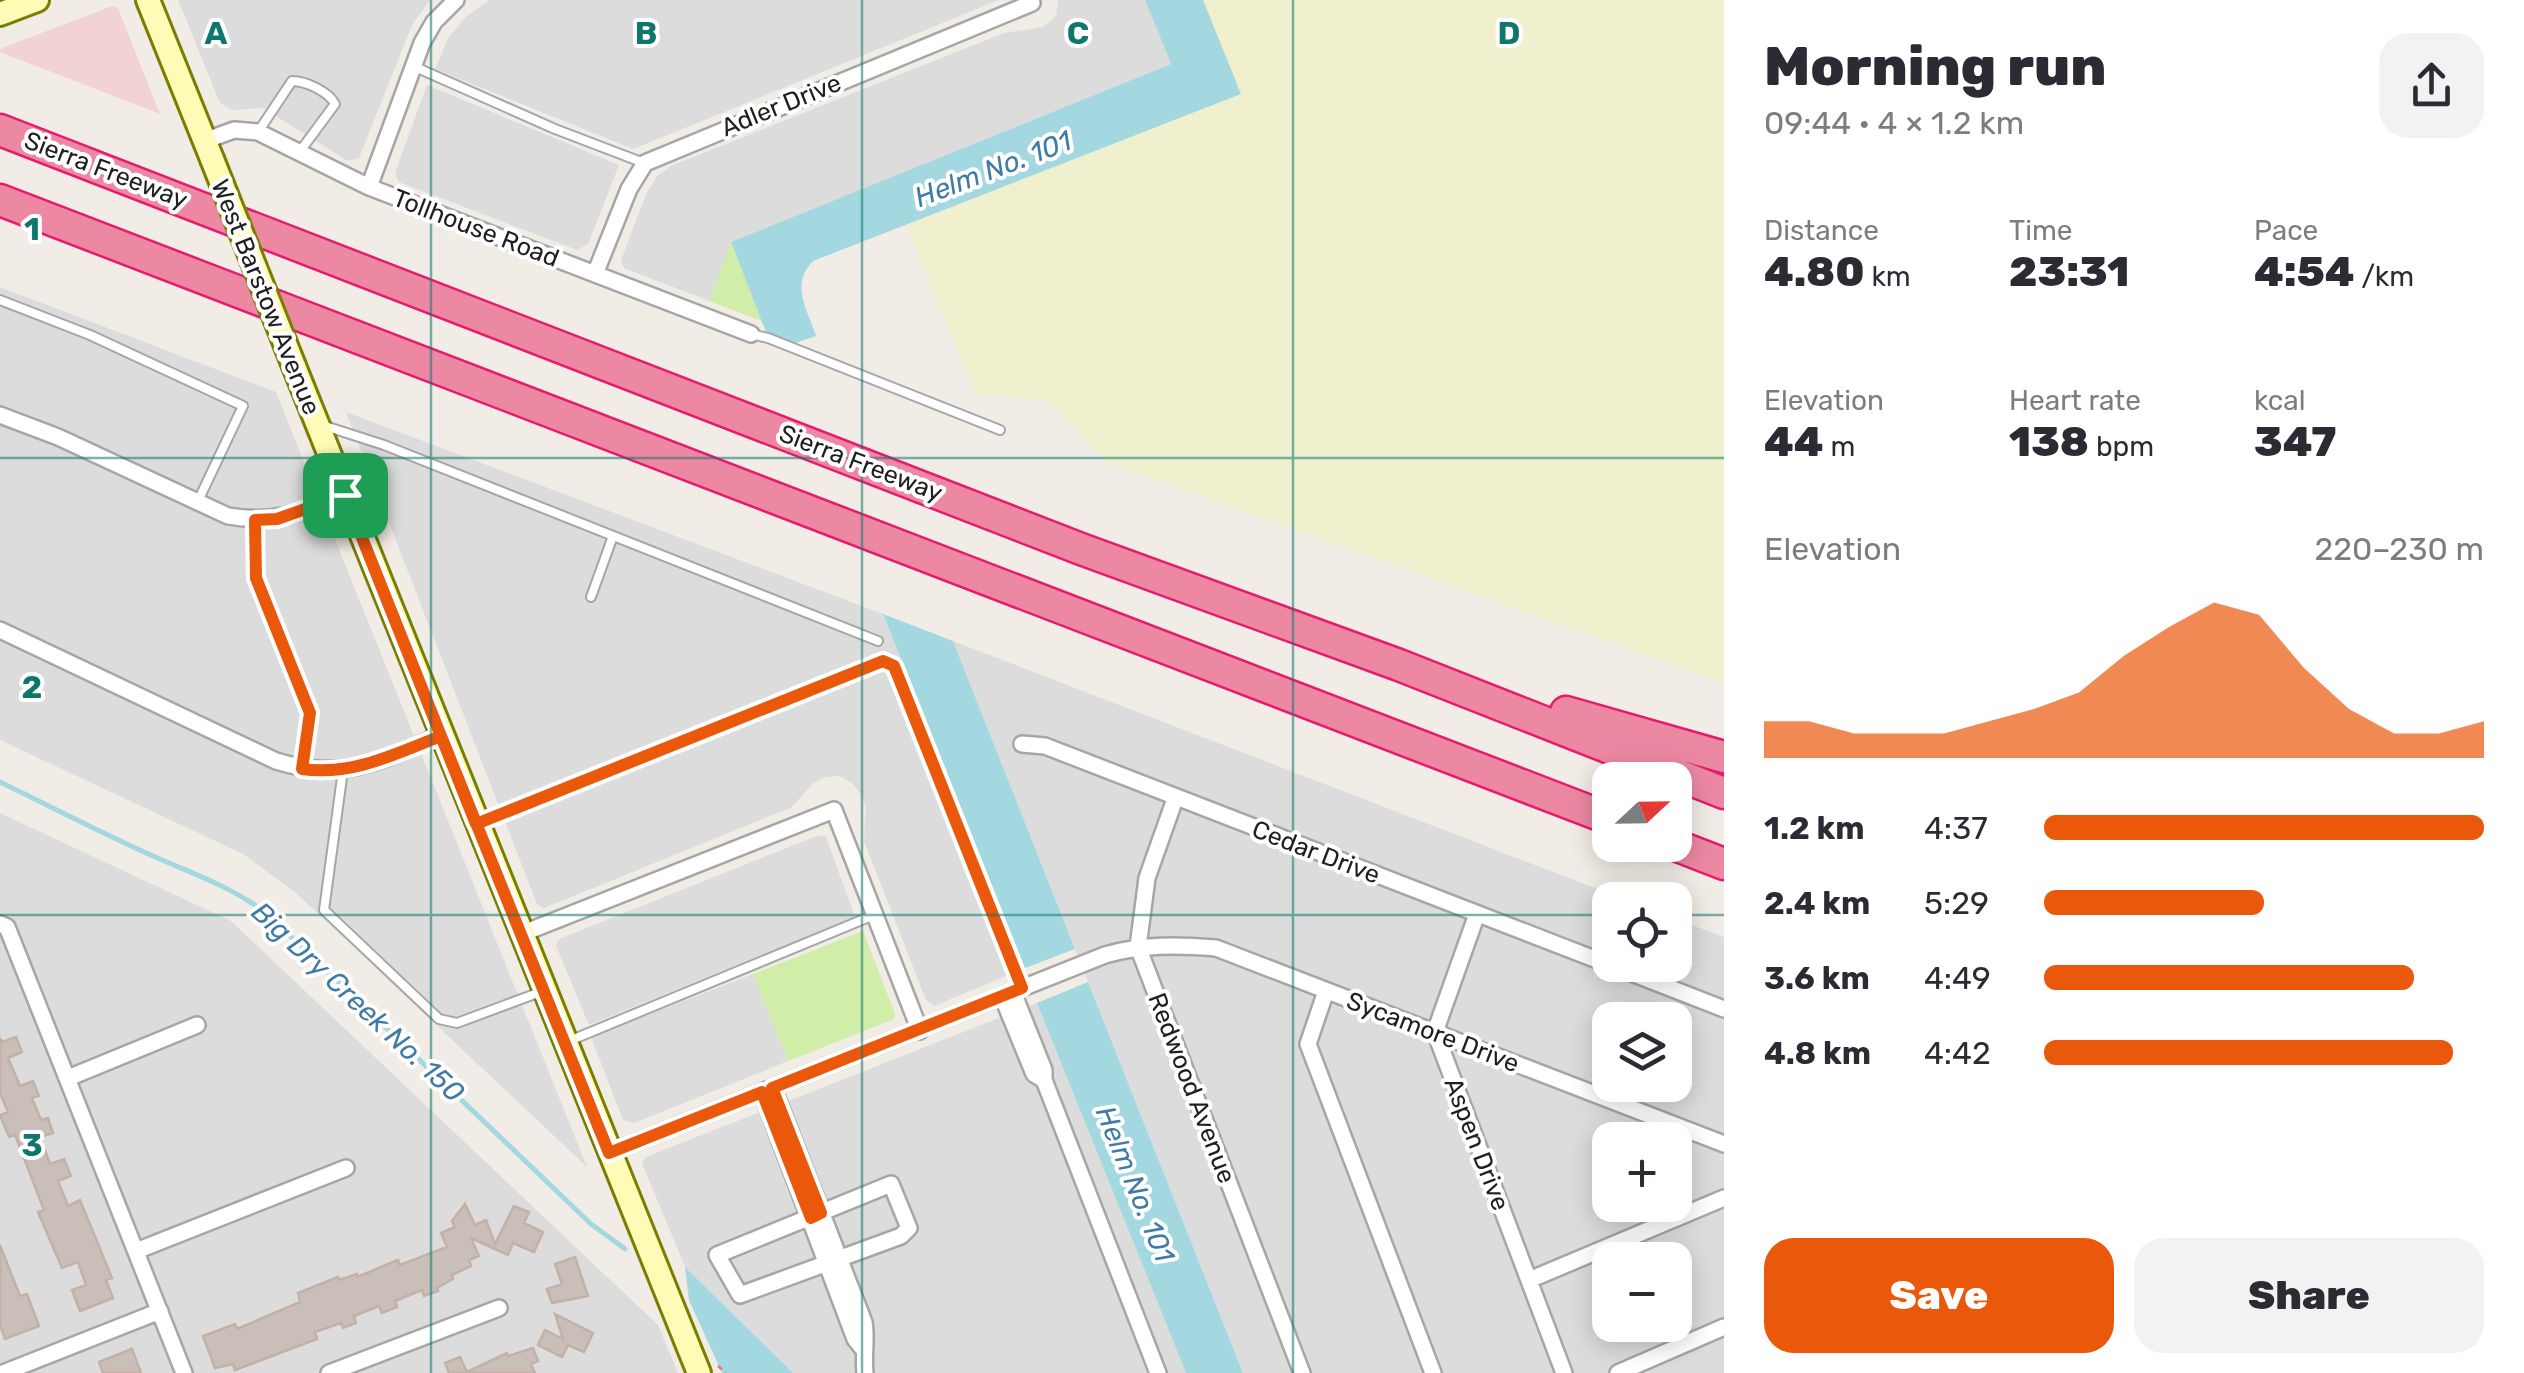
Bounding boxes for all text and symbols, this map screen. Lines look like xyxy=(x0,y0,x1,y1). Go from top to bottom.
text: A xyxy=(205,14,228,52)
text: B xyxy=(635,14,657,52)
text: C xyxy=(1067,14,1089,52)
text: D xyxy=(1498,14,1520,52)
button: share xyxy=(2379,33,2484,138)
text: Morning run xyxy=(1764,34,2106,99)
street label: Adler Drive xyxy=(717,68,845,142)
text: 09:44 · 4 × 1.2 km xyxy=(1764,104,2024,142)
water label: Helm No. 101 xyxy=(910,124,1077,214)
street label: Sierra Freeway xyxy=(20,126,192,215)
street label: West Barstow Avenue xyxy=(206,175,326,419)
street label: Tollhouse Road xyxy=(389,183,563,273)
text: 1 xyxy=(24,210,40,248)
text: Distance xyxy=(1764,214,1879,247)
text: Time xyxy=(2009,214,2072,247)
text: Pace xyxy=(2254,214,2318,247)
text: 4.80 xyxy=(1764,247,1865,297)
text: 23:31 xyxy=(2009,247,2129,297)
text: 4:54 xyxy=(2254,247,2355,297)
text: km xyxy=(1865,260,1911,293)
text: /km xyxy=(2355,260,2414,293)
text: Elevation xyxy=(1764,384,1884,417)
text: Heart rate xyxy=(2009,384,2141,417)
text: kcal xyxy=(2254,384,2305,417)
text: 44 xyxy=(1764,417,1824,467)
text: 138 xyxy=(2009,417,2089,467)
text: 347 xyxy=(2254,417,2337,467)
street label: Sierra Freeway xyxy=(775,419,947,508)
text: m xyxy=(1824,430,1855,463)
text: bpm xyxy=(2089,430,2154,463)
pin xyxy=(303,453,388,538)
icon: arrive xyxy=(318,468,373,523)
text: Elevation xyxy=(1764,530,1901,568)
text: 220–230 m xyxy=(2314,530,2484,568)
text: 2 xyxy=(22,668,42,706)
north arrow xyxy=(1592,762,1692,862)
map controls xyxy=(1592,762,1692,1342)
text: 1.2 km xyxy=(1764,809,1865,847)
text: 4:37 xyxy=(1924,809,1988,847)
street label: Cedar Drive xyxy=(1248,814,1384,890)
button: locate xyxy=(1592,882,1692,982)
text: 2.4 km xyxy=(1764,884,1870,922)
text: 5:29 xyxy=(1924,884,1989,922)
water label: Big Dry Creek No. 150 xyxy=(245,895,471,1109)
text: 3.6 km xyxy=(1764,959,1870,997)
text: 4:49 xyxy=(1924,959,1991,997)
street label: Sycamore Drive xyxy=(1343,986,1523,1078)
street label: Redwood Avenue xyxy=(1142,989,1242,1187)
button: layers xyxy=(1592,1002,1692,1102)
text: 4.8 km xyxy=(1764,1034,1871,1072)
text: 4:42 xyxy=(1924,1034,1991,1072)
street label: Aspen Drive xyxy=(1438,1074,1516,1214)
water label: Helm No. 101 xyxy=(1089,1101,1182,1268)
button: + xyxy=(1592,1122,1692,1222)
text: 3 xyxy=(21,1126,43,1164)
button: Save xyxy=(1764,1238,2114,1353)
button: Share xyxy=(2134,1238,2484,1353)
button: − xyxy=(1592,1242,1692,1342)

